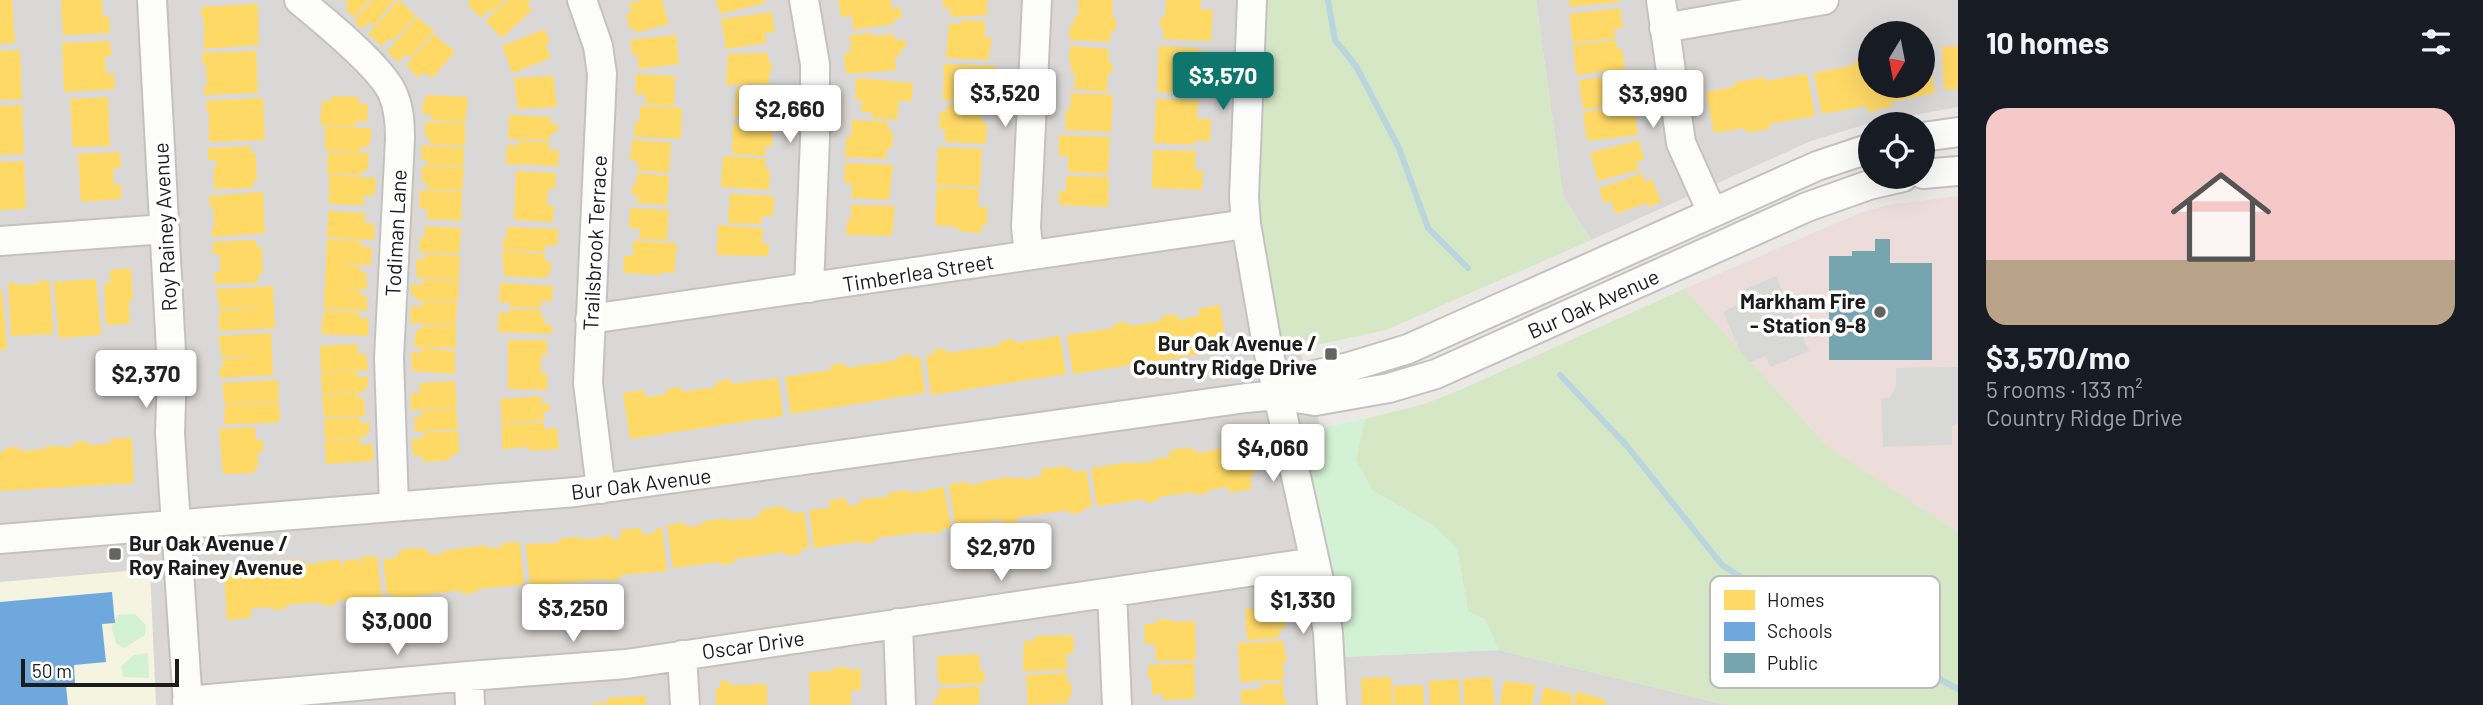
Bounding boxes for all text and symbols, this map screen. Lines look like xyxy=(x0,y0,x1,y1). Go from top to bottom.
north arrow xyxy=(1858,21,1936,98)
map controls xyxy=(1858,21,1935,189)
icon: filters xyxy=(2417,23,2455,61)
text: 10 homes xyxy=(1986,24,2109,60)
pin: $3,570 xyxy=(1166,52,1280,112)
text: $3,570 xyxy=(1189,61,1257,89)
pin: $3,520 xyxy=(948,69,1062,129)
pin: $3,990 xyxy=(1596,71,1710,130)
text: $3,520 xyxy=(970,78,1040,106)
text: $3,990 xyxy=(1618,79,1688,107)
pin: $2,660 xyxy=(733,86,847,145)
text: $2,660 xyxy=(755,94,825,122)
button: locate xyxy=(1858,112,1935,189)
street label: Roy Rainey Avenue xyxy=(147,142,181,312)
icon: home xyxy=(2158,154,2284,280)
street label: Trailsbrook Terrace xyxy=(577,155,611,331)
street label: Todiman Lane xyxy=(379,169,411,297)
street label: Timberlea Street xyxy=(841,248,995,296)
street label: Bur Oak Avenue xyxy=(1523,263,1663,343)
place label: Markham Fire - Station 9-8 xyxy=(1740,288,1866,337)
marker: Markham Fire - Station 9-8 xyxy=(1872,304,1888,320)
place label: Bur Oak Avenue / Country Ridge Drive xyxy=(1133,330,1317,379)
text: $3,570/mo xyxy=(1986,339,2130,375)
marker: Bur Oak Avenue / Country Ridge Drive xyxy=(1323,346,1339,362)
pin: $2,370 xyxy=(89,350,203,410)
text: $2,370 xyxy=(111,359,181,387)
text: 5 rooms · 133 m² xyxy=(1986,375,2143,403)
text: Country Ridge Drive xyxy=(1986,403,2183,431)
pin: $4,060 xyxy=(1216,424,1330,484)
text: $4,060 xyxy=(1237,433,1309,461)
street label: Bur Oak Avenue xyxy=(569,462,713,504)
pin: $2,970 xyxy=(944,524,1058,583)
place label: Bur Oak Avenue / Roy Rainey Avenue xyxy=(129,530,303,579)
text: $2,970 xyxy=(967,532,1035,560)
marker: Bur Oak Avenue / Roy Rainey Avenue xyxy=(107,546,123,562)
pin: $1,330 xyxy=(1246,576,1360,636)
legend xyxy=(1710,576,1940,688)
pin: $3,250 xyxy=(516,584,630,644)
text: $1,330 xyxy=(1270,585,1336,613)
text: Homes xyxy=(1767,588,1824,611)
text: $3,250 xyxy=(538,593,608,621)
pin: $3,000 xyxy=(340,598,454,657)
text: $3,000 xyxy=(362,606,432,634)
text: Schools xyxy=(1767,619,1832,642)
street label: Oscar Drive xyxy=(700,624,806,664)
text: Public xyxy=(1767,651,1818,674)
scale bar xyxy=(21,656,178,688)
text: 50 m xyxy=(32,659,72,682)

